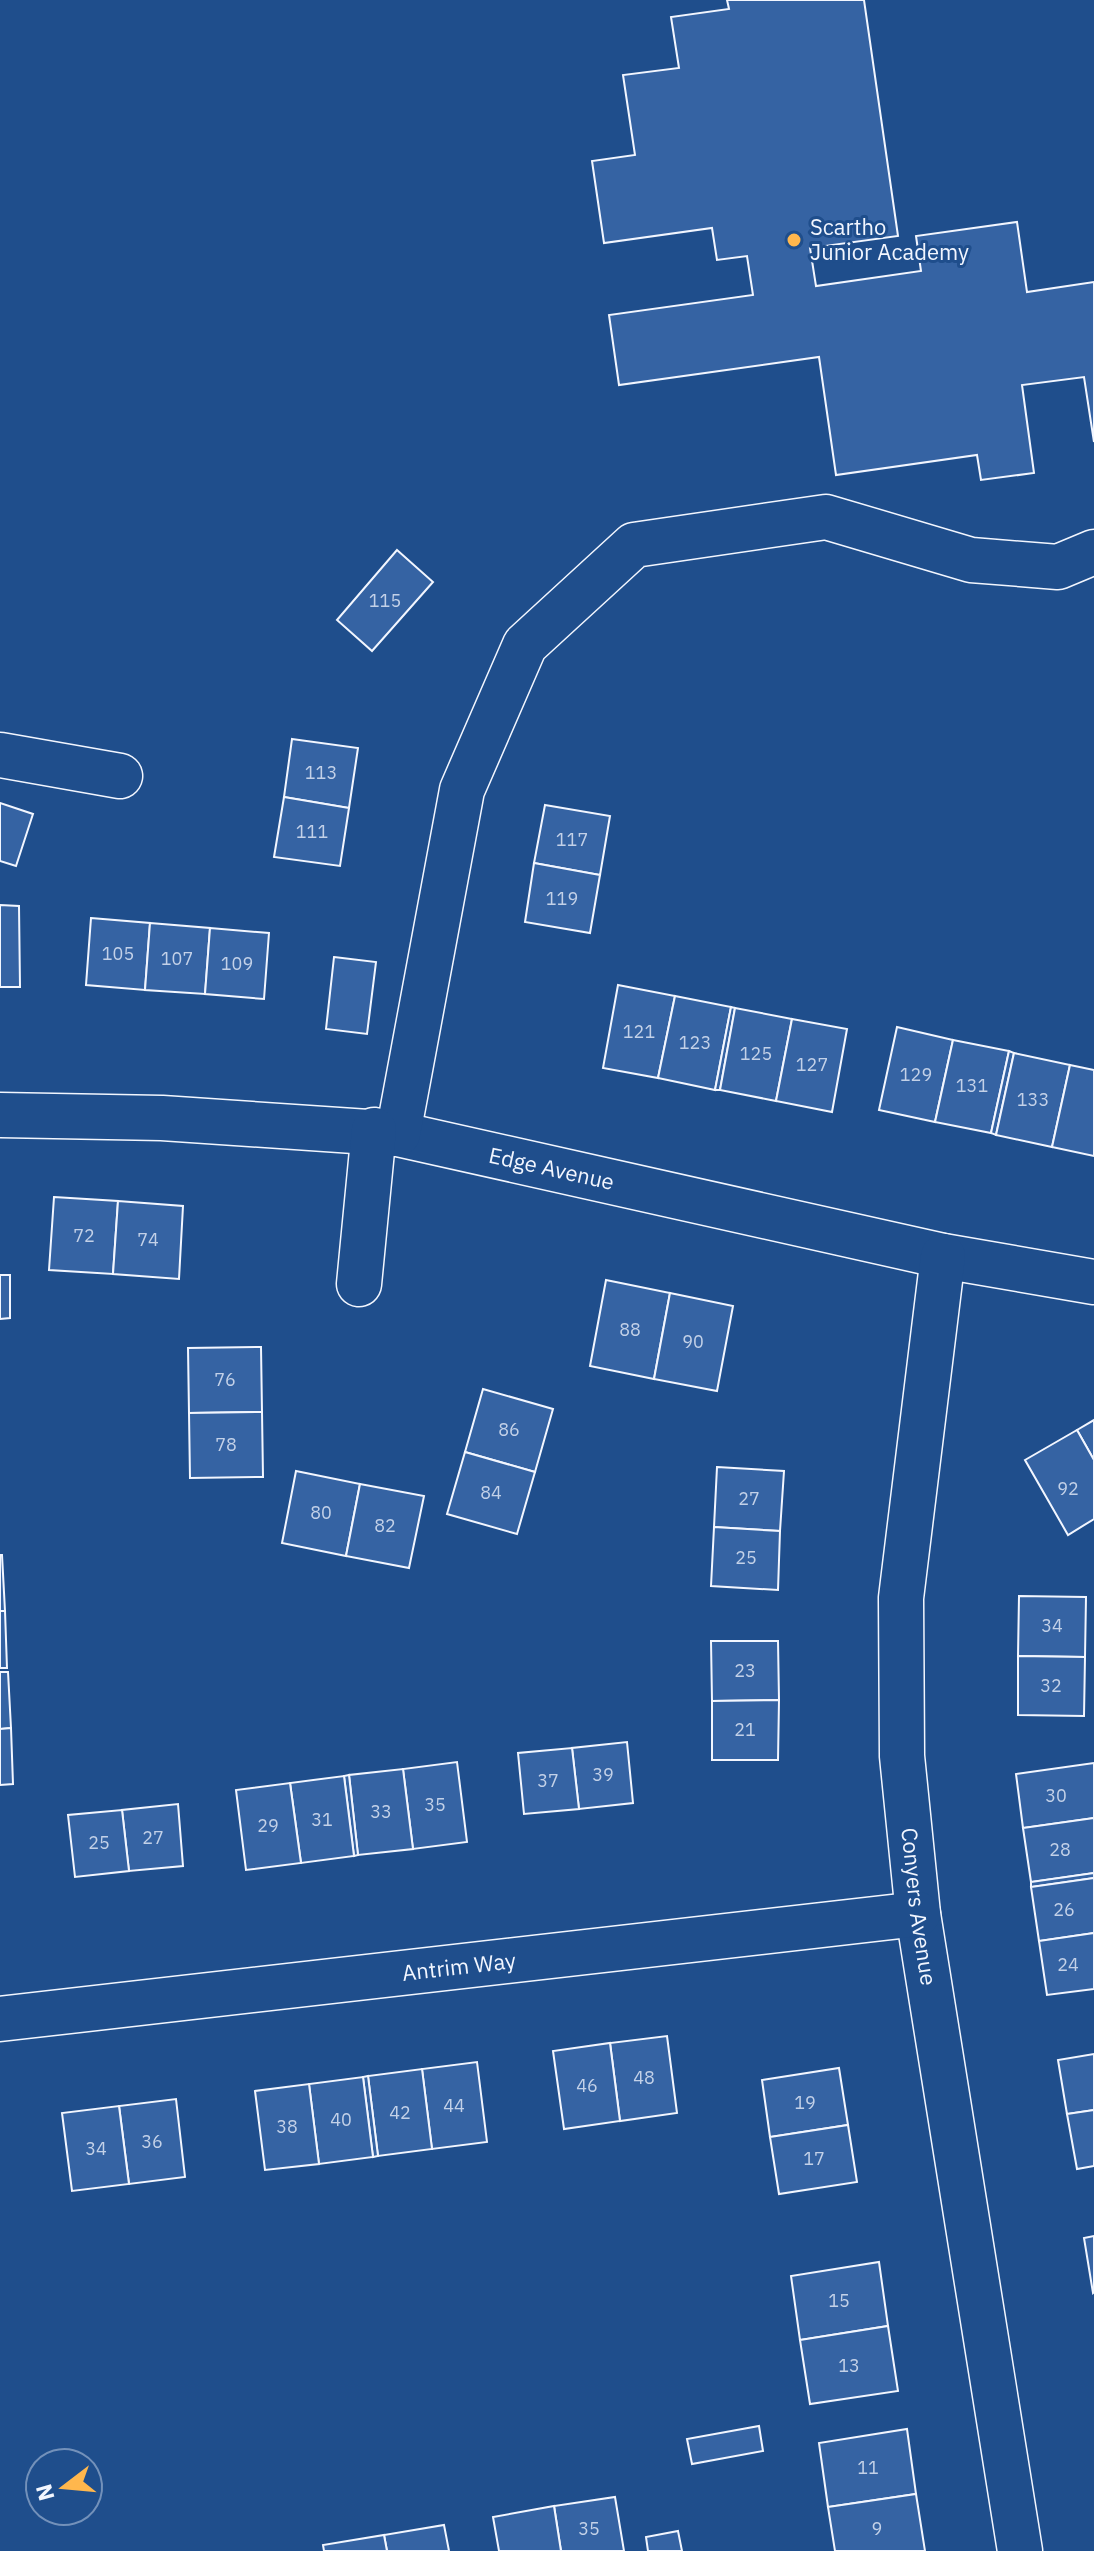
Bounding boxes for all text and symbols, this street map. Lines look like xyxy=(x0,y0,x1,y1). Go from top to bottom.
place label: Scartho Junior Academy xyxy=(810,212,969,266)
marker: Scartho Junior Academy xyxy=(785,231,803,249)
house number: 115 xyxy=(369,589,401,612)
house number: 113 xyxy=(305,761,337,784)
house number: 111 xyxy=(296,820,328,843)
house number: 117 xyxy=(556,828,588,851)
house number: 119 xyxy=(546,887,578,910)
house number: 105 xyxy=(102,942,134,965)
house number: 107 xyxy=(161,947,193,970)
house number: 109 xyxy=(221,952,253,975)
house number: 121 xyxy=(623,1020,655,1043)
house number: 123 xyxy=(679,1031,711,1054)
house number: 125 xyxy=(740,1042,772,1065)
house number: 127 xyxy=(796,1053,828,1076)
house number: 129 xyxy=(900,1063,932,1086)
house number: 131 xyxy=(956,1074,988,1097)
house number: 133 xyxy=(1017,1088,1049,1111)
street label: Edge Avenue xyxy=(486,1140,617,1196)
house number: 72 xyxy=(73,1224,95,1247)
house number: 74 xyxy=(137,1228,159,1251)
house number: 88 xyxy=(619,1318,641,1341)
house number: 90 xyxy=(682,1330,704,1353)
house number: 76 xyxy=(214,1368,236,1391)
house number: 86 xyxy=(498,1418,520,1441)
house number: 78 xyxy=(215,1433,237,1456)
house number: 92 xyxy=(1057,1477,1079,1500)
house number: 84 xyxy=(480,1481,502,1504)
house number: 27 xyxy=(738,1487,760,1510)
house number: 80 xyxy=(310,1501,332,1524)
house number: 82 xyxy=(374,1514,396,1537)
house number: 25 xyxy=(735,1546,757,1569)
house number: 34 xyxy=(1041,1614,1063,1637)
house number: 23 xyxy=(734,1659,756,1682)
house number: 32 xyxy=(1040,1674,1062,1697)
house number: 21 xyxy=(734,1718,756,1741)
house number: 39 xyxy=(592,1763,614,1786)
house number: 37 xyxy=(537,1769,559,1792)
house number: 30 xyxy=(1045,1784,1067,1807)
house number: 35 xyxy=(424,1793,446,1816)
house number: 33 xyxy=(370,1800,392,1823)
house number: 31 xyxy=(311,1808,333,1831)
house number: 29 xyxy=(257,1814,279,1837)
house number: 27 xyxy=(142,1826,164,1849)
street label: Conyers Avenue xyxy=(895,1826,944,1987)
house number: 25 xyxy=(88,1831,110,1854)
house number: 28 xyxy=(1049,1838,1071,1861)
house number: 26 xyxy=(1053,1898,1075,1921)
street label: Antrim Way xyxy=(400,1945,517,1987)
house number: 24 xyxy=(1057,1953,1079,1976)
house number: 48 xyxy=(633,2066,655,2089)
house number: 46 xyxy=(576,2074,598,2097)
house number: 19 xyxy=(794,2091,816,2114)
house number: 44 xyxy=(443,2094,465,2117)
house number: 42 xyxy=(389,2101,411,2124)
house number: 40 xyxy=(330,2108,352,2131)
house number: 38 xyxy=(276,2115,298,2138)
house number: 36 xyxy=(141,2130,163,2153)
house number: 34 xyxy=(85,2137,107,2160)
house number: 17 xyxy=(803,2147,825,2170)
house number: 15 xyxy=(828,2289,850,2312)
house number: 13 xyxy=(838,2354,860,2377)
north arrow xyxy=(24,2447,104,2527)
house number: 11 xyxy=(857,2456,879,2479)
text: N xyxy=(28,2481,60,2504)
house number: 35 xyxy=(578,2517,600,2540)
house number: 9 xyxy=(872,2517,882,2540)

